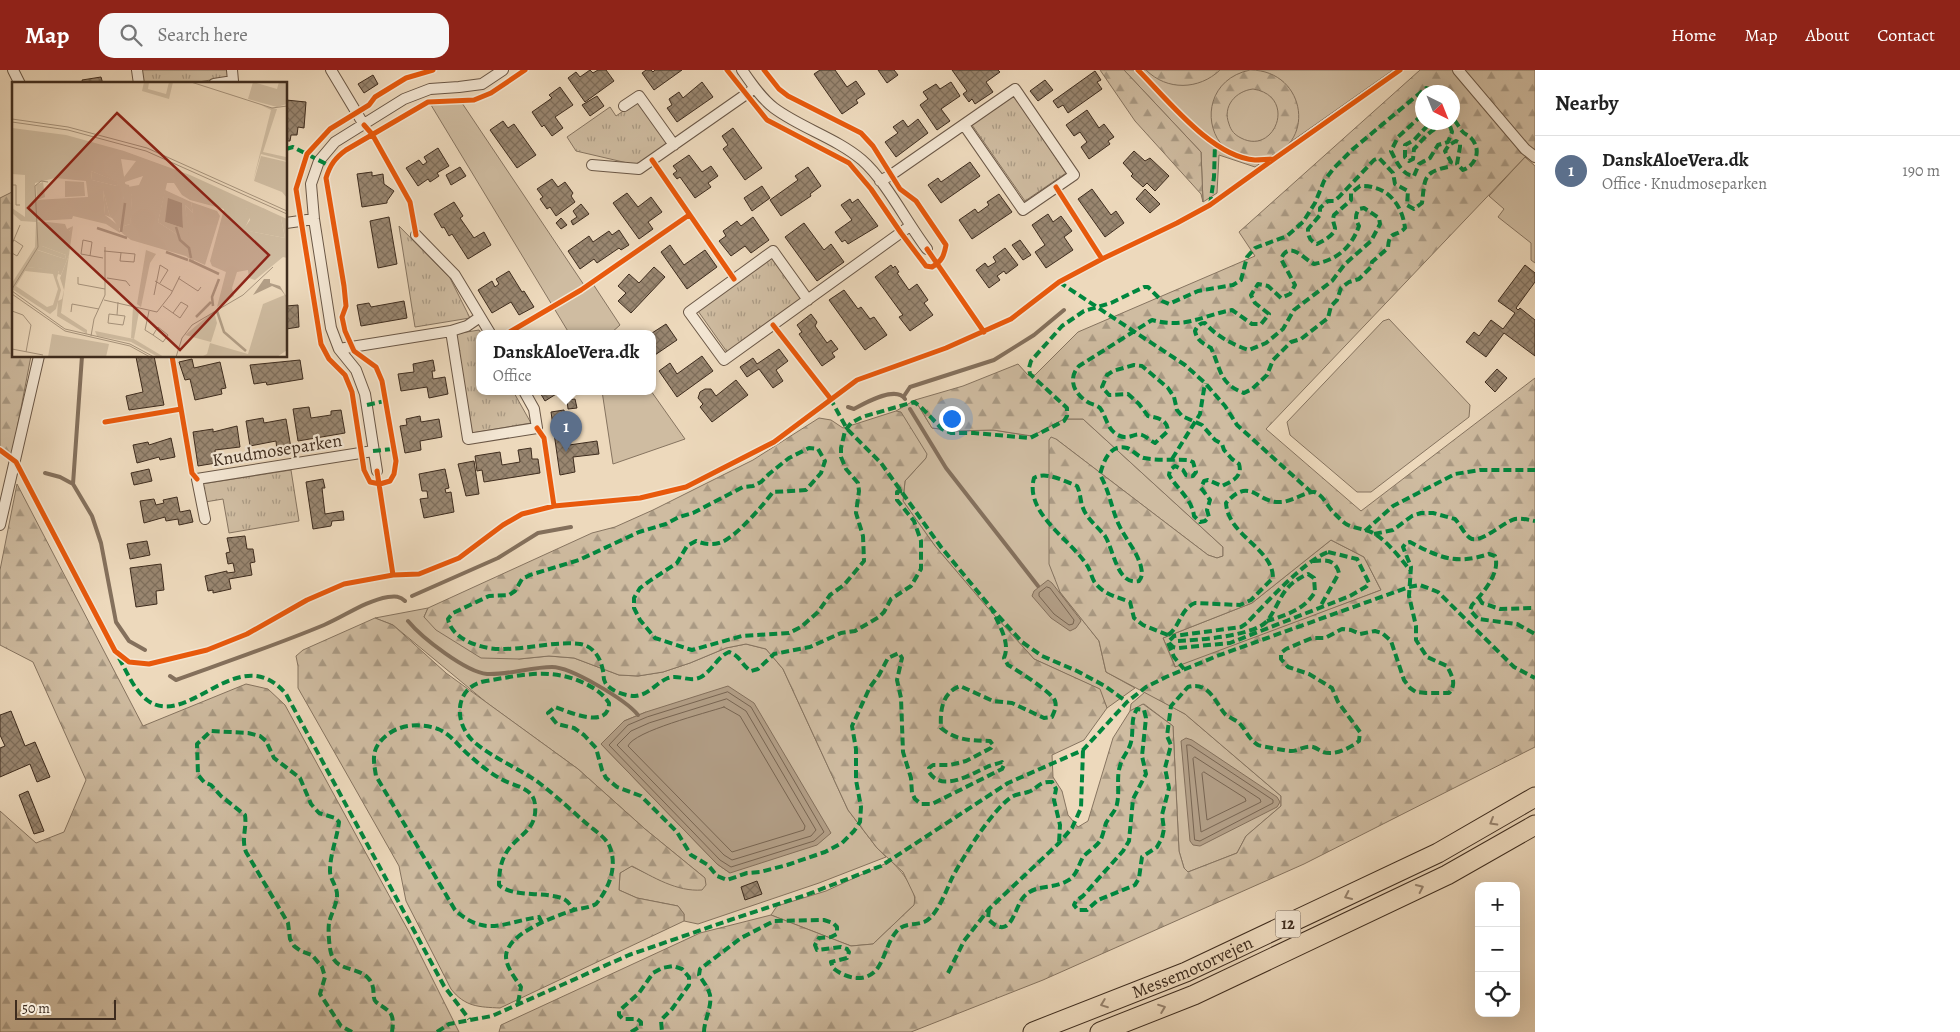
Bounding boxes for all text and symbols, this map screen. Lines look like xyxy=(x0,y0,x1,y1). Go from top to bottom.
search box xyxy=(99,13,449,58)
text: Map xyxy=(25,19,69,51)
icon: search xyxy=(117,21,145,49)
text: Search here xyxy=(157,22,248,48)
text: Home xyxy=(1671,23,1716,47)
text: Map xyxy=(1744,23,1777,47)
text: About xyxy=(1805,23,1849,47)
text: Contact xyxy=(1877,23,1935,47)
inset map xyxy=(12,82,288,358)
north arrow xyxy=(1415,85,1460,130)
text: Nearby xyxy=(1555,89,1618,117)
text: DanskAloeVera.dk xyxy=(1602,147,1749,173)
text: 1 xyxy=(1568,160,1574,182)
text: 190 m xyxy=(1902,160,1940,182)
text: Office · Knudmoseparken xyxy=(1602,173,1767,195)
popup xyxy=(476,330,656,395)
text: DanskAloeVera.dk xyxy=(493,339,639,365)
text: Office xyxy=(493,365,532,387)
your location xyxy=(939,406,965,432)
pin: 1 xyxy=(550,411,582,452)
street label: Knudmoseparken xyxy=(210,428,344,472)
one-way arrow xyxy=(1489,815,1498,825)
map controls xyxy=(1475,882,1520,1017)
button: + xyxy=(1475,882,1520,927)
one-way arrow xyxy=(1415,884,1424,894)
one-way arrow xyxy=(1344,889,1353,900)
road number: 12 xyxy=(1276,911,1300,938)
button: − xyxy=(1475,927,1520,972)
street label: Messemotorvejen xyxy=(1128,930,1257,1004)
button: locate xyxy=(1475,972,1520,1017)
scale bar xyxy=(15,997,116,1020)
one-way arrow xyxy=(1100,998,1109,1008)
text: 50 m xyxy=(22,999,50,1018)
one-way arrow xyxy=(1157,1004,1166,1014)

